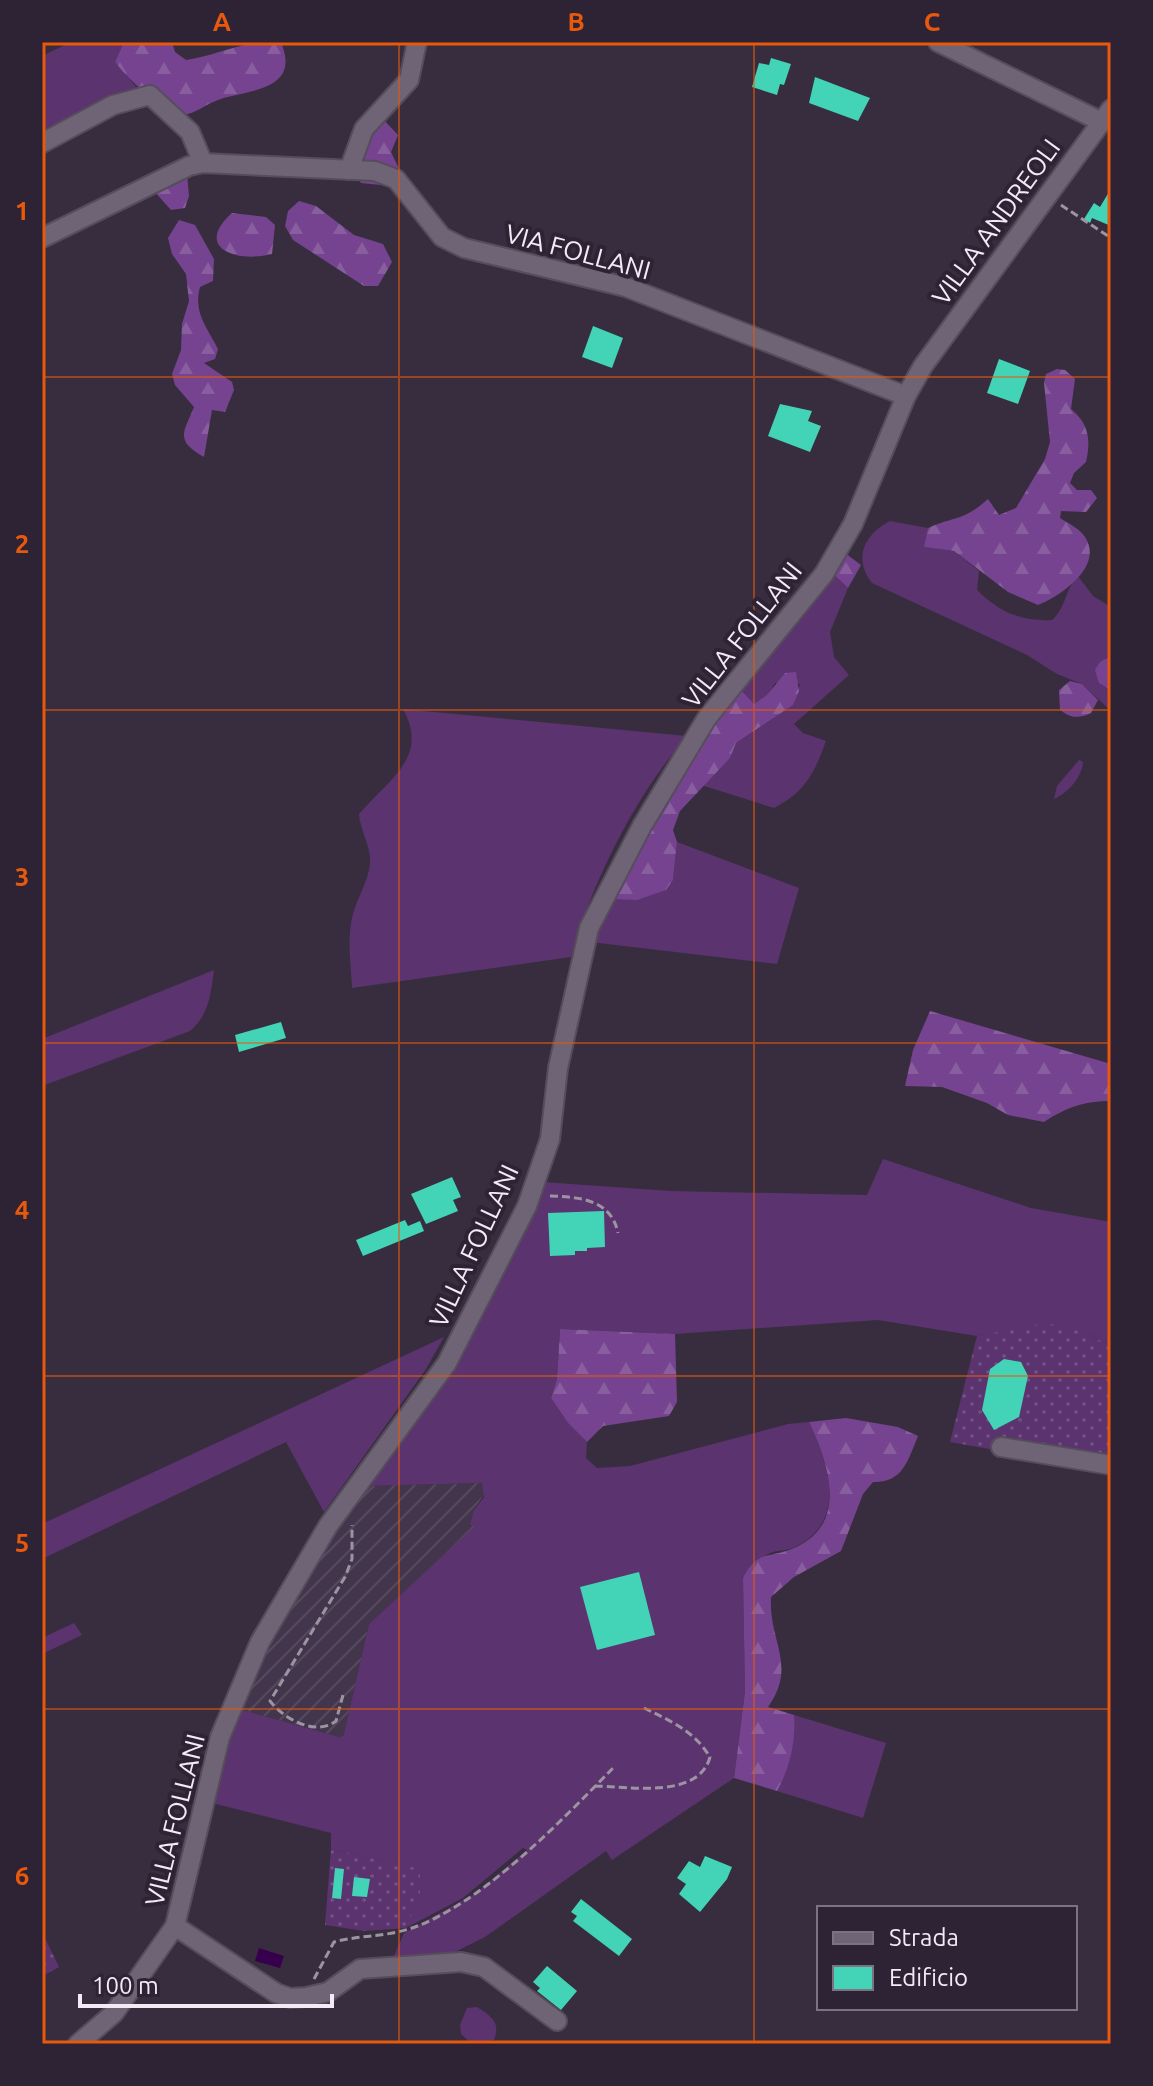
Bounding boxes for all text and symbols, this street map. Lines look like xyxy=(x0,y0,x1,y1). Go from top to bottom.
text: A xyxy=(213,7,232,36)
text: B xyxy=(567,7,585,36)
text: C xyxy=(924,7,941,36)
street label: VILLA ANDREOLI xyxy=(926,133,1065,310)
text: 1 xyxy=(15,196,29,225)
street label: VIA FOLLANI xyxy=(502,218,654,285)
text: 2 xyxy=(15,529,29,558)
street label: VILLA FOLLANI xyxy=(676,556,807,713)
text: 3 xyxy=(15,862,29,891)
street label: VILLA FOLLANI xyxy=(423,1160,524,1332)
text: 4 xyxy=(15,1195,29,1224)
text: 5 xyxy=(15,1528,29,1557)
street label: VILLA FOLLANI xyxy=(139,1731,210,1909)
text: 6 xyxy=(15,1861,29,1890)
legend xyxy=(817,1906,1077,2010)
text: Strada xyxy=(889,1924,959,1951)
scale bar xyxy=(80,1958,332,2008)
text: Edificio xyxy=(889,1964,968,1991)
text: 100 m xyxy=(92,1972,159,1999)

